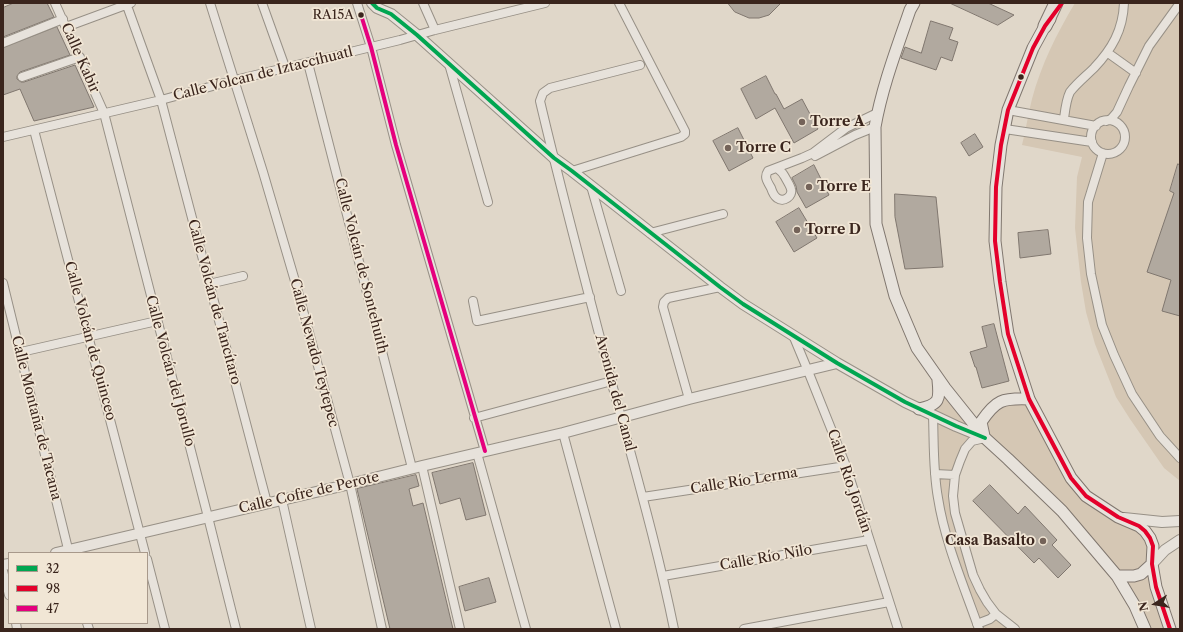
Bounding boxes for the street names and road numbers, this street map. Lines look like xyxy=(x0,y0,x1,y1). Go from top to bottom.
street label: Calle Kabir xyxy=(57,20,103,96)
street label: Calle Volcan de Iztaccíhuatl xyxy=(171,44,355,104)
street label: Calle Volcán de Sontehuith xyxy=(331,176,391,356)
street label: Calle Volcán de Tancítaro xyxy=(184,217,244,387)
street label: Calle Volcán de Quinceo xyxy=(61,260,119,422)
street label: Calle Nevado Teytepec xyxy=(286,277,342,429)
street label: Calle Volcán del Jorullo xyxy=(142,294,198,448)
street label: Avenida del Canal xyxy=(591,333,639,453)
street label: Calle Montaña de Tacana xyxy=(7,334,65,502)
street label: Calle Río Jordán xyxy=(823,427,875,535)
street label: Calle Río Lerma xyxy=(689,464,799,498)
street label: Calle Cofre de Perote xyxy=(237,469,381,517)
street label: Calle Río Nilo xyxy=(719,542,813,574)

